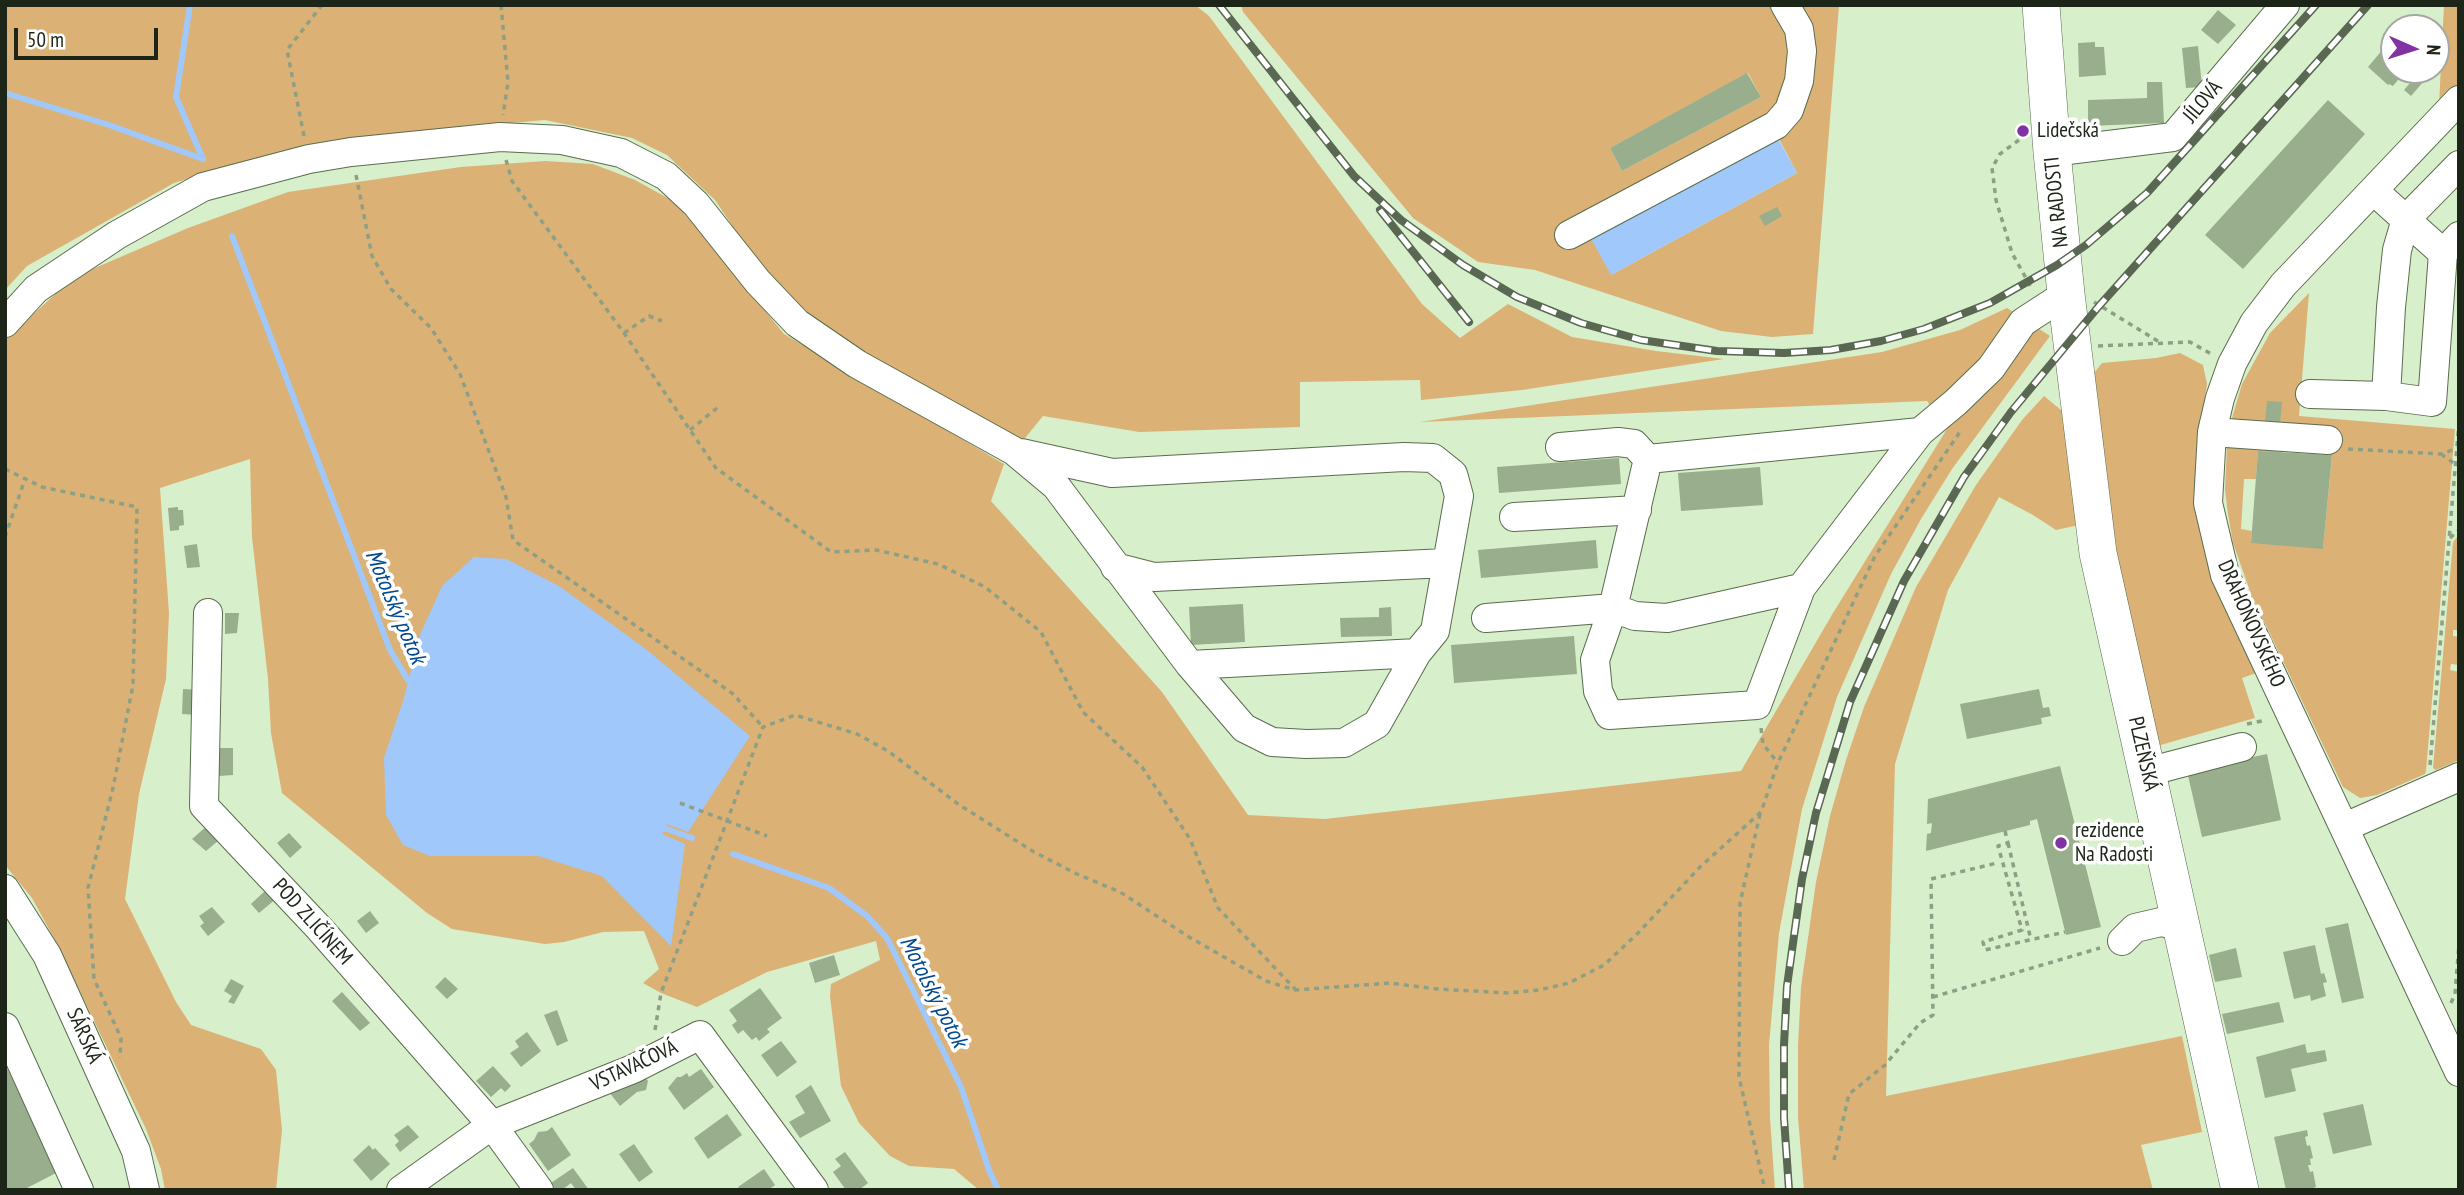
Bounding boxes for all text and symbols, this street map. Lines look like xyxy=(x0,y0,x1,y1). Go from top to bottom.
scale bar xyxy=(18,14,161,58)
north arrow xyxy=(2380,14,2450,84)
text: 50 m xyxy=(27,26,64,53)
text: N xyxy=(2422,44,2446,56)
street label: JÍLOVÁ xyxy=(2178,76,2228,128)
place label: Lidečská xyxy=(2037,118,2099,144)
marker: Lidečská xyxy=(2015,123,2031,139)
street label: NA RADOSTI xyxy=(2040,155,2074,249)
water label: Motolský potok xyxy=(359,546,431,668)
street label: DRAHOŇOVSKÉHO xyxy=(2212,557,2290,691)
street label: PLZEŇSKÁ xyxy=(2122,714,2164,794)
place label: rezidence Na Radosti xyxy=(2075,818,2153,868)
marker: rezidence Na Radosti xyxy=(2053,835,2069,851)
street label: POD ZLIČÍNEM xyxy=(267,874,357,970)
water label: Motolský potok xyxy=(893,932,973,1052)
street label: SÁRSKÁ xyxy=(61,1004,107,1068)
street label: VSTAVAČOVÁ xyxy=(586,1035,682,1097)

